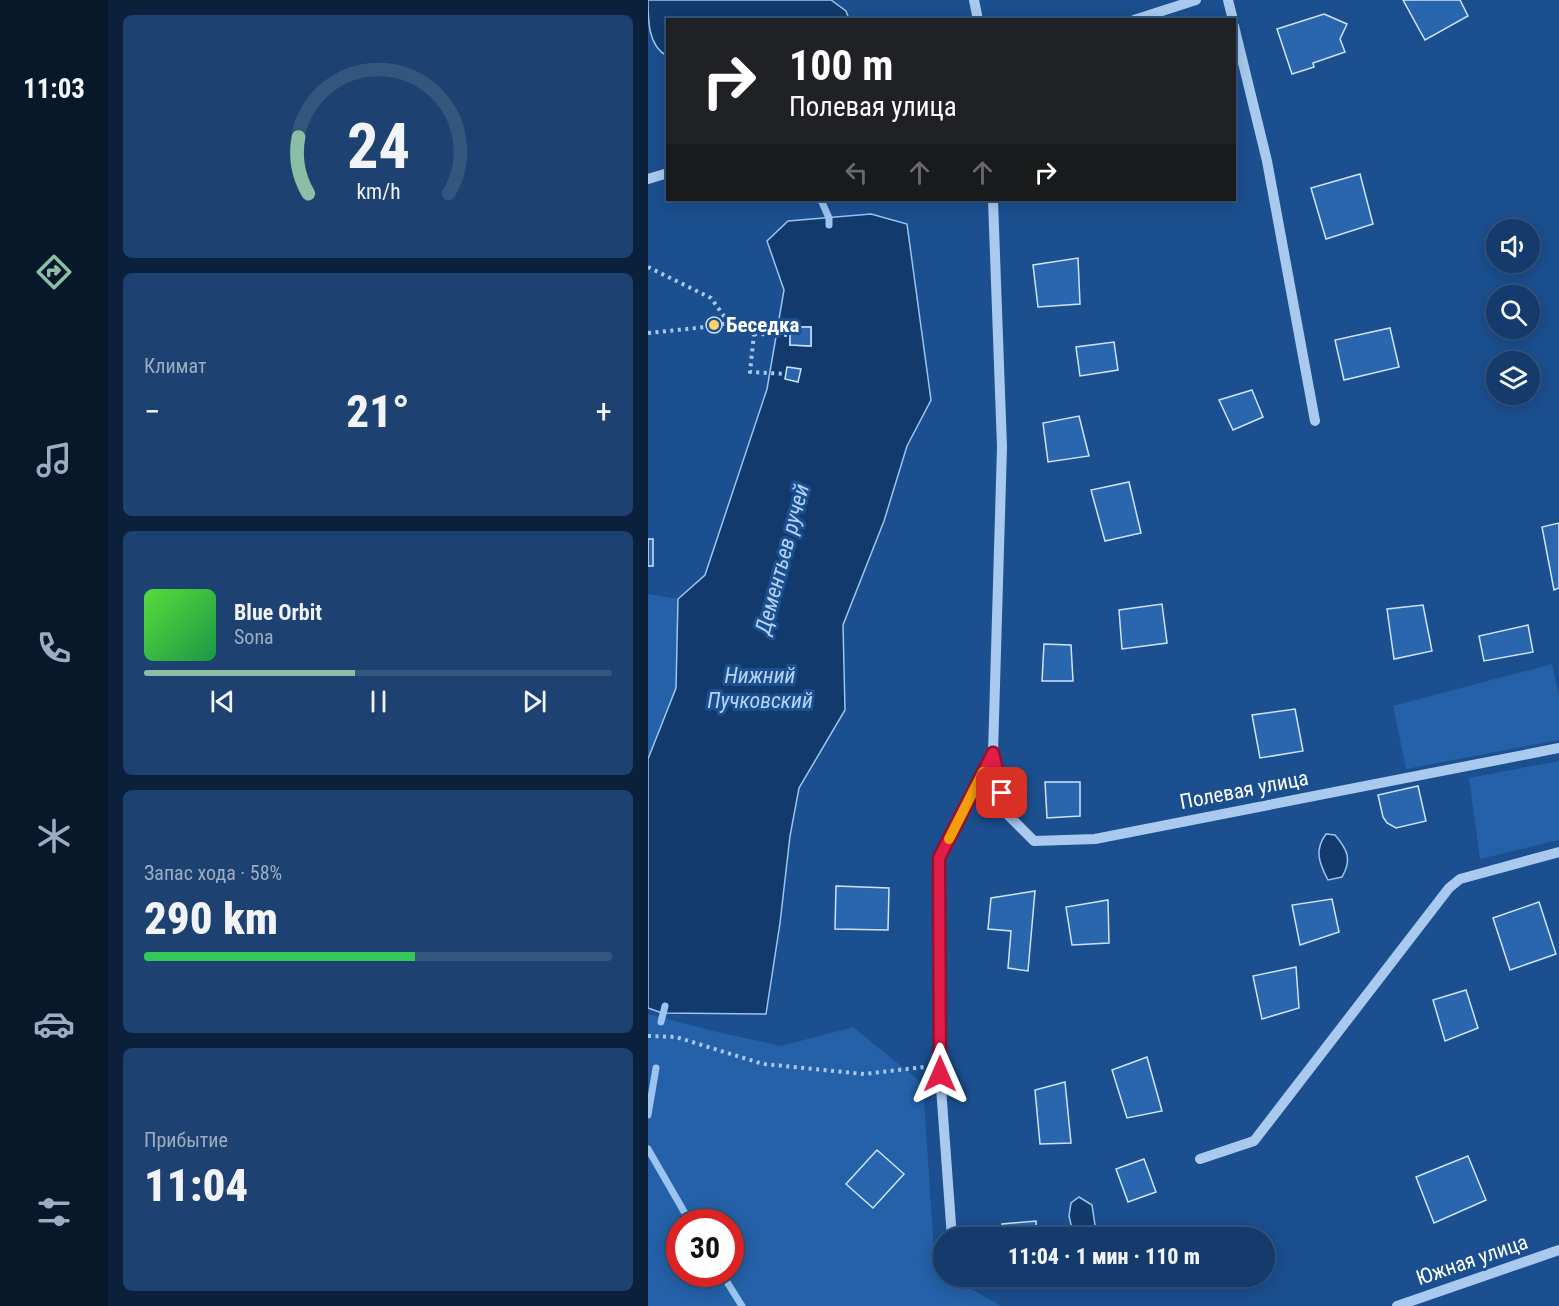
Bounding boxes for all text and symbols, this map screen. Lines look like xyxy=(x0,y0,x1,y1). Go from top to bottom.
text: 100 m xyxy=(789,41,894,90)
icon: right xyxy=(690,42,768,120)
text: 11:03 xyxy=(23,73,85,105)
text: Полевая улица xyxy=(789,91,957,123)
text: 24 xyxy=(346,110,410,183)
icon: left xyxy=(840,156,873,189)
icon: ahead xyxy=(903,156,936,189)
icon: ahead xyxy=(966,156,999,189)
icon: right xyxy=(1029,156,1062,189)
text: km/h xyxy=(356,179,400,204)
map controls xyxy=(1486,219,1540,405)
button: sound xyxy=(1486,219,1540,273)
icon: directions xyxy=(33,251,75,293)
button: search xyxy=(1486,285,1540,339)
place label: Беседка xyxy=(726,313,799,337)
marker: Беседка xyxy=(707,318,721,332)
button: layers xyxy=(1486,351,1540,405)
text: Климат xyxy=(144,354,206,378)
text: 21° xyxy=(346,385,410,438)
text: − xyxy=(144,392,161,431)
text: + xyxy=(596,392,612,431)
icon: music xyxy=(33,439,75,481)
water label: Дементьев ручей xyxy=(749,481,814,639)
text: Blue Orbit xyxy=(234,600,322,625)
text: Sona xyxy=(234,625,274,649)
icon: phone xyxy=(33,627,75,669)
water label: Нижний Пучковский xyxy=(707,663,813,713)
icon: previous xyxy=(206,685,239,718)
icon: pause xyxy=(362,685,395,718)
icon: next xyxy=(518,685,551,718)
street label: Полевая улица xyxy=(1178,766,1310,814)
pin xyxy=(976,767,1027,818)
icon: arrive xyxy=(985,776,1018,809)
icon: climate xyxy=(33,815,75,857)
text: Запас хода · 58% xyxy=(144,861,282,885)
text: 290 km xyxy=(144,892,278,945)
icon: car xyxy=(33,1003,75,1045)
position arrow xyxy=(908,1042,972,1106)
text: Прибытие xyxy=(144,1128,228,1152)
text: 11:04 xyxy=(144,1159,248,1212)
icon: filters xyxy=(33,1191,75,1233)
speed limit sign: 30 xyxy=(666,1209,744,1287)
street label: Южная улица xyxy=(1413,1230,1531,1290)
text: 11:04 · 1 мин · 110 m xyxy=(1008,1244,1200,1269)

